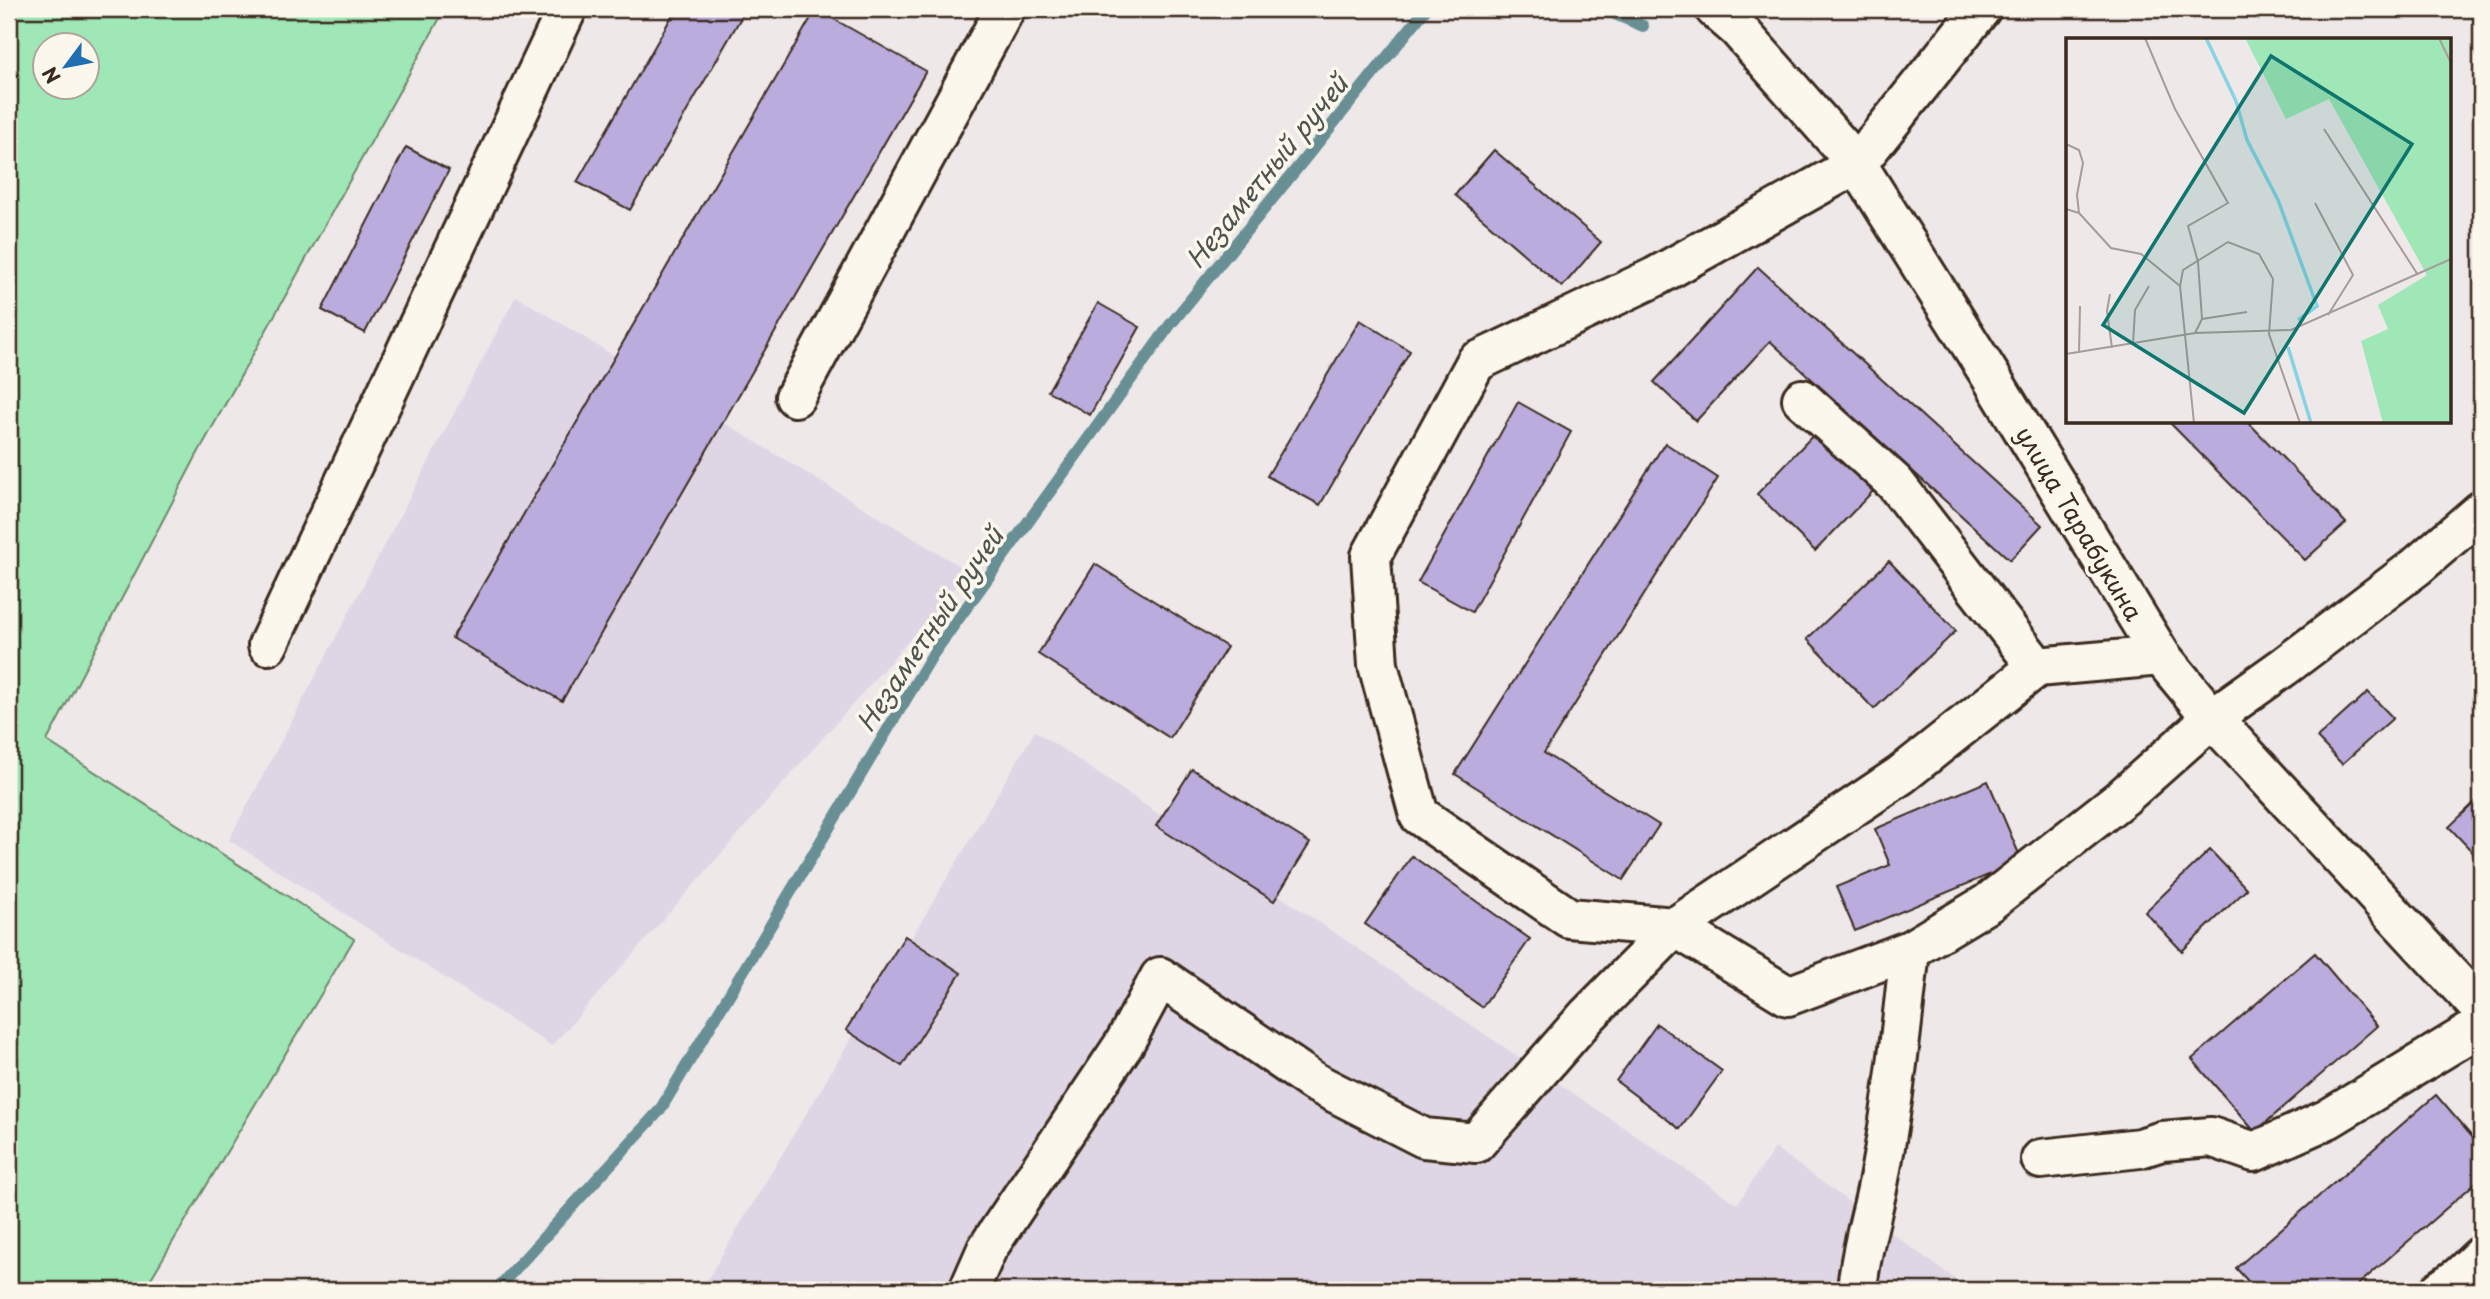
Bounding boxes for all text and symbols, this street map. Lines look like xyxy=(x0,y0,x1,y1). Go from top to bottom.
north arrow xyxy=(32,32,102,102)
inset map xyxy=(2066,38,2452,424)
text: N xyxy=(35,62,67,89)
water label: Незаметный ручей xyxy=(1176,63,1359,276)
street label: улица Тарабукина xyxy=(2008,419,2152,627)
water label: Незаметный ручей xyxy=(846,516,1014,739)

